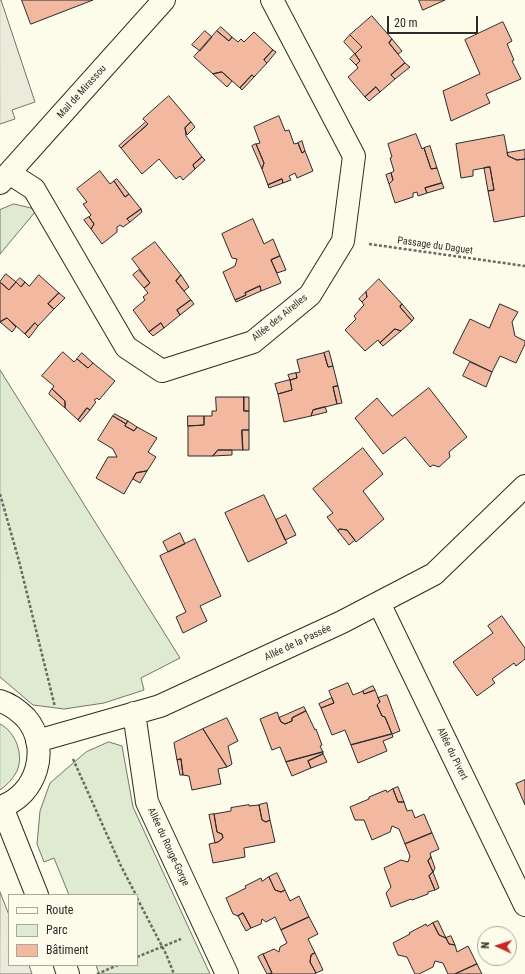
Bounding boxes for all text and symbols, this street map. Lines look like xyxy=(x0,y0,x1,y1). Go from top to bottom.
scale bar xyxy=(389,8,480,34)
text: 20 m xyxy=(394,16,418,30)
street label: Mail de Mirassou xyxy=(55,63,109,121)
street label: Passage du Daguet xyxy=(396,235,474,257)
street label: Allée des Airelles xyxy=(250,292,310,344)
street label: Allée de la Passée xyxy=(263,622,333,664)
street label: Allée du Pivert xyxy=(434,726,470,782)
street label: Allée du Rouge-Gorge xyxy=(145,806,191,888)
legend xyxy=(8,894,138,966)
text: Route xyxy=(46,903,73,917)
text: Parc xyxy=(46,923,67,937)
north arrow xyxy=(477,926,517,966)
text: N xyxy=(479,942,492,949)
text: Bâtiment xyxy=(46,943,89,957)

